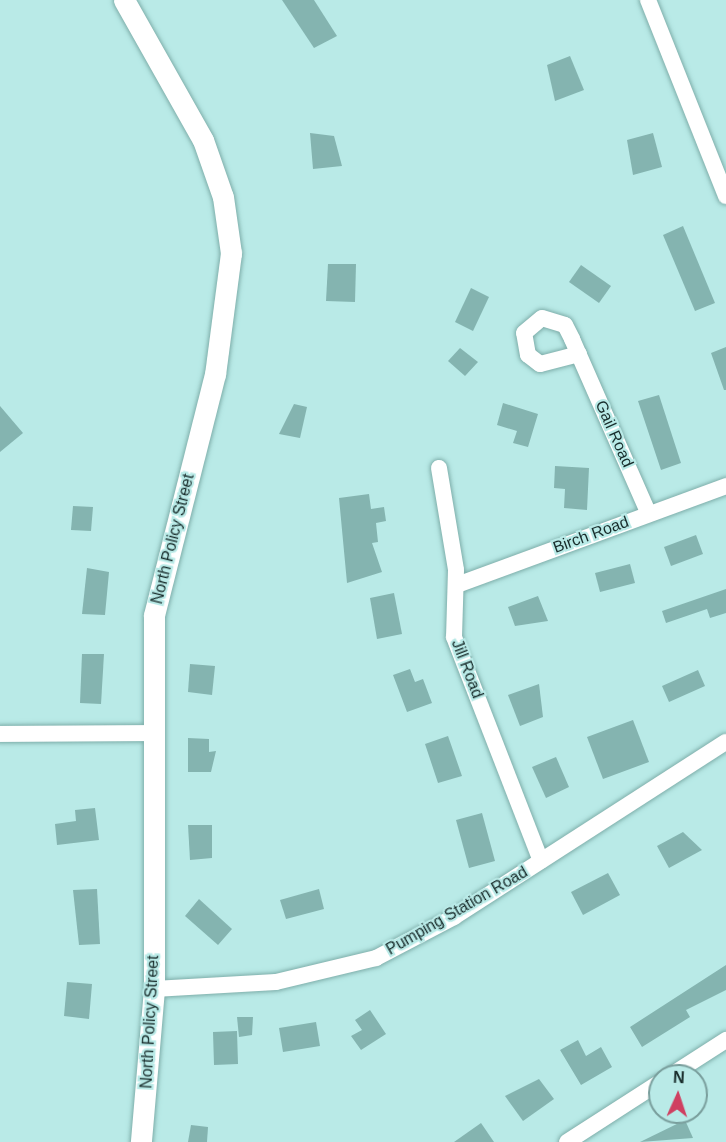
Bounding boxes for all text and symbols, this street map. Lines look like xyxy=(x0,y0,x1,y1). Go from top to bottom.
street label: Gail Road xyxy=(591,398,637,470)
street label: North Policy Street xyxy=(148,472,198,606)
street label: Birch Road xyxy=(551,512,631,558)
street label: Jill Road xyxy=(447,637,487,701)
street label: Pumping Station Road xyxy=(383,863,531,959)
street label: North Policy Street xyxy=(137,955,163,1089)
north arrow xyxy=(648,1064,708,1124)
text: N xyxy=(673,1069,685,1086)

